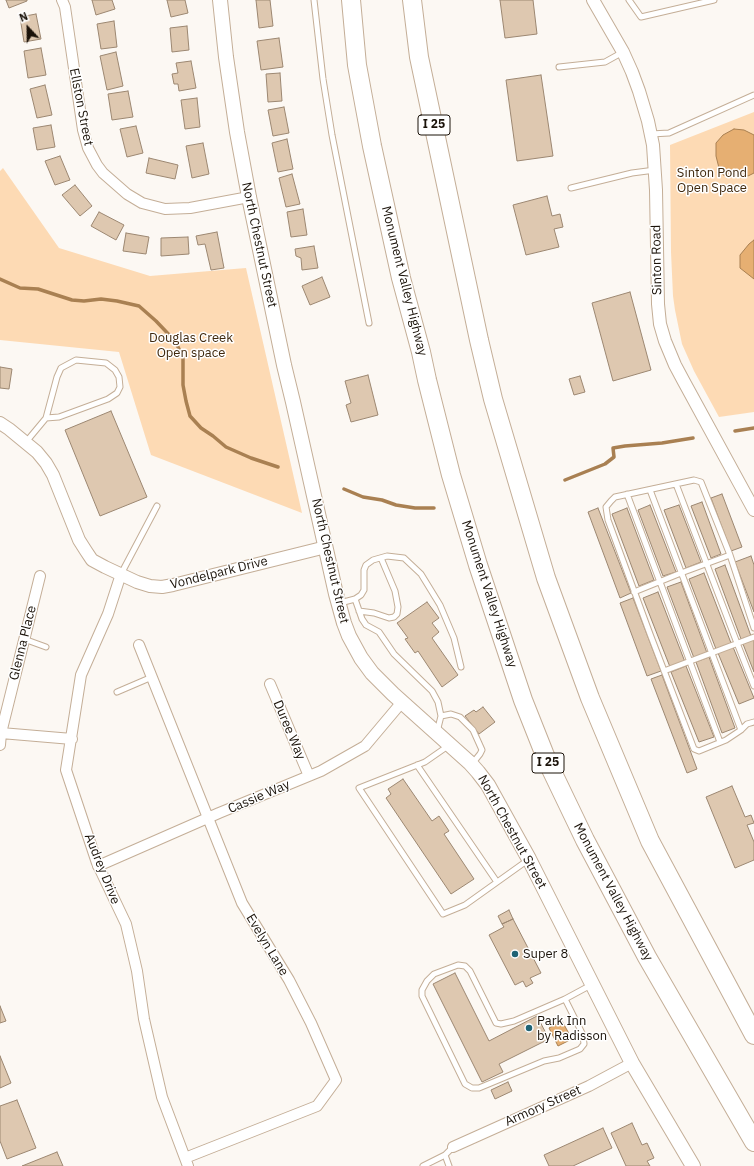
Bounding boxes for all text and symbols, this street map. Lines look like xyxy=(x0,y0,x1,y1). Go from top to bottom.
north arrow xyxy=(8,8,48,48)
text: N xyxy=(17,9,30,25)
street label: Ellston Street xyxy=(66,67,96,147)
road number: I 25 xyxy=(418,115,450,135)
park label: Sinton Pond Open Space xyxy=(677,165,747,196)
street label: North Chestnut Street xyxy=(238,181,280,309)
street label: Monument Valley Highway xyxy=(378,204,430,358)
street label: Sinton Road xyxy=(649,225,665,295)
park label: Douglas Creek Open space xyxy=(149,330,233,361)
street label: North Chestnut Street xyxy=(308,497,352,625)
street label: Monument Valley Highway xyxy=(458,518,520,670)
street label: Vondelpark Drive xyxy=(169,553,269,593)
street label: Glenna Place xyxy=(6,604,40,682)
street label: Duree Way xyxy=(270,698,308,762)
road number: I 25 xyxy=(532,753,564,773)
street label: North Chestnut Street xyxy=(474,772,550,892)
street label: Cassie Way xyxy=(226,777,292,817)
street label: Monument Valley Highway xyxy=(570,820,656,964)
street label: Audrey Drive xyxy=(81,831,123,907)
street label: Evelyn Lane xyxy=(242,911,292,979)
place label: Super 8 xyxy=(523,946,568,962)
marker: Super 8 xyxy=(510,949,520,959)
place label: Park Inn by Radisson xyxy=(537,1013,607,1044)
marker: Park Inn by Radisson xyxy=(524,1023,534,1033)
street label: Armory Street xyxy=(502,1082,584,1130)

